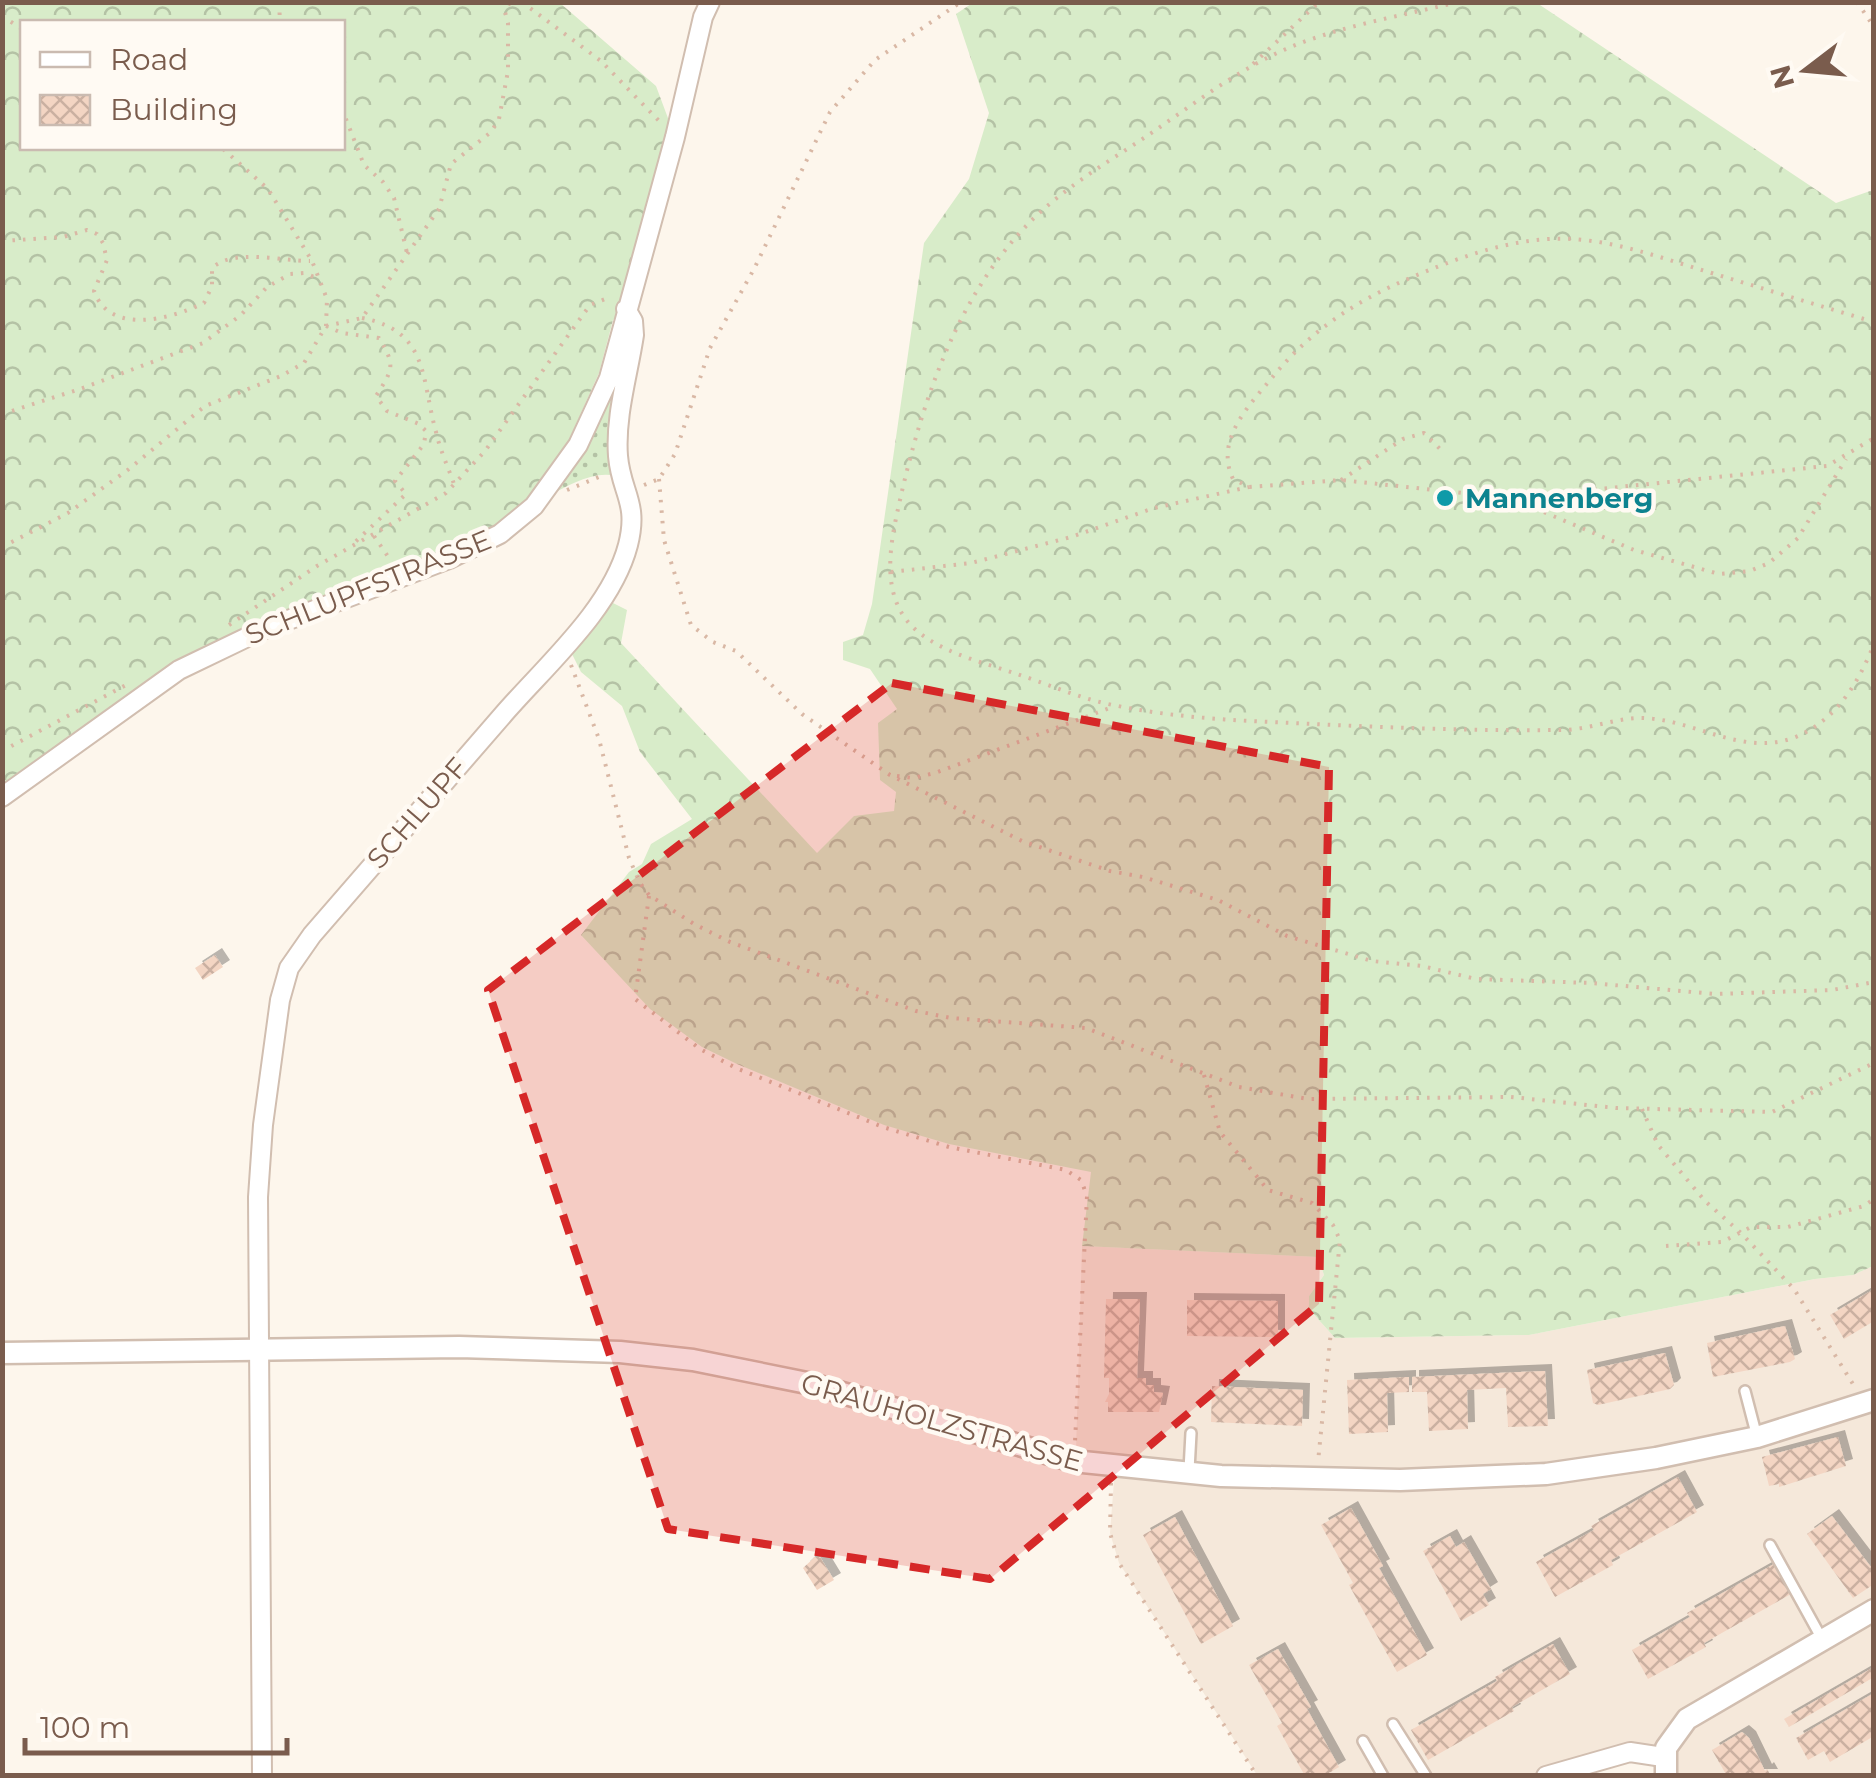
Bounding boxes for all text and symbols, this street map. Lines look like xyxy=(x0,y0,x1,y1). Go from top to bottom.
legend xyxy=(20,20,345,150)
north arrow xyxy=(1756,20,1856,120)
text: Road xyxy=(110,41,188,78)
text: N xyxy=(1763,61,1801,92)
text: Building xyxy=(110,91,238,128)
place label: Mannenberg xyxy=(1465,481,1653,515)
marker: Mannenberg xyxy=(1434,487,1456,509)
street label: SCHLUPFSTRASSE xyxy=(240,522,496,652)
street label: SCHLUPF xyxy=(360,751,474,875)
street label: GRAUHOLZSTRASSE xyxy=(797,1366,1087,1478)
scale bar xyxy=(25,1693,288,1755)
text: 100 m xyxy=(40,1709,130,1746)

